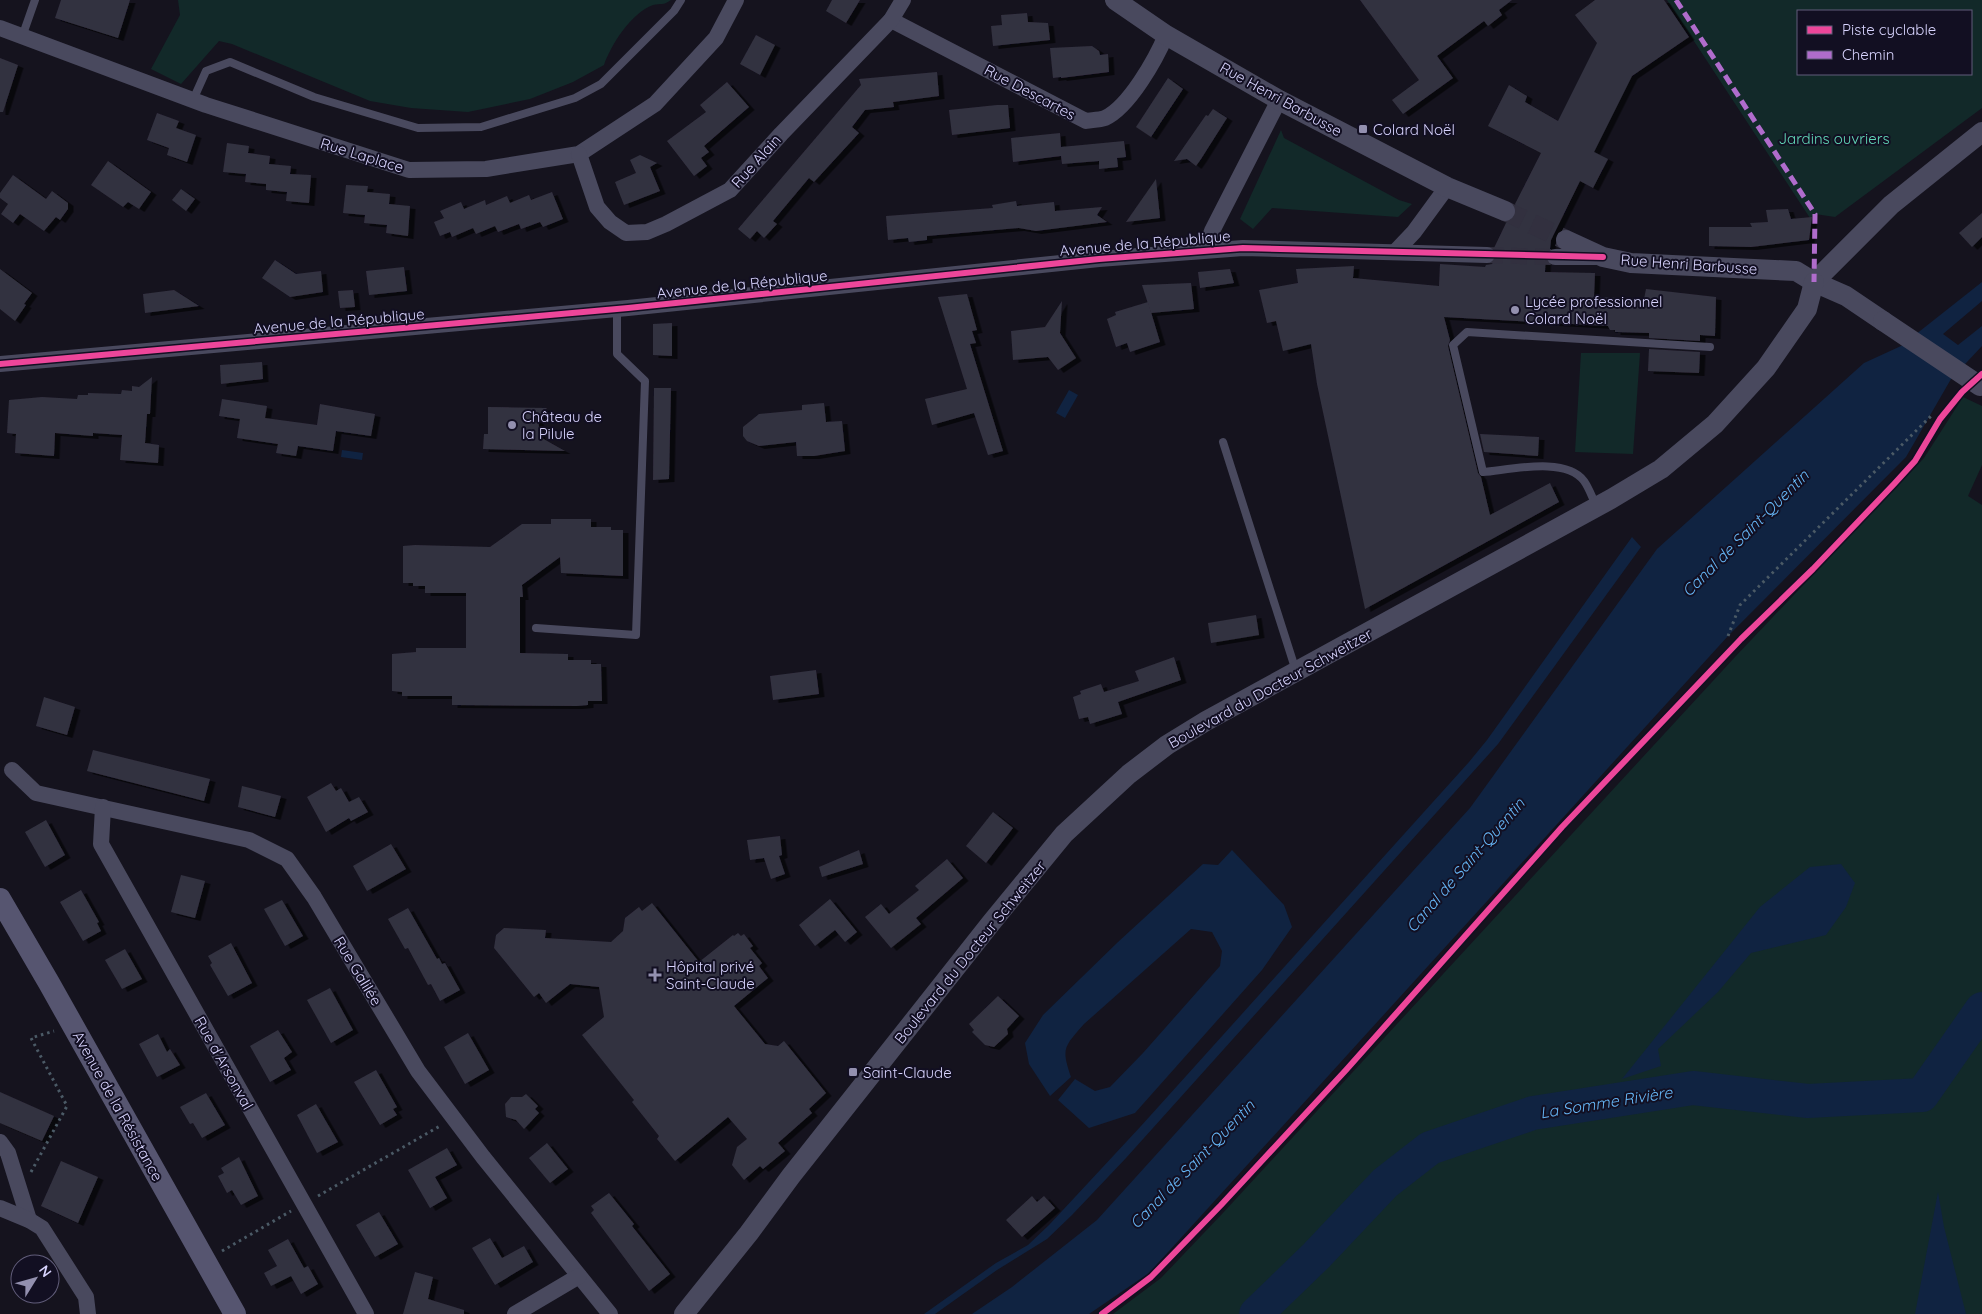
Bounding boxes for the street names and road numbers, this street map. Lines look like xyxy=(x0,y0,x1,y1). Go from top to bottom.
street label: Rue Henri Barbusse xyxy=(1217,58,1345,140)
street label: Rue Descartes xyxy=(981,60,1079,124)
street label: Rue Alain xyxy=(727,130,785,192)
street label: Rue Laplace xyxy=(318,133,406,177)
street label: Avenue de la République xyxy=(1059,226,1231,260)
street label: Rue Henri Barbusse xyxy=(1620,250,1758,278)
street label: Avenue de la République xyxy=(656,266,828,302)
street label: Avenue de la République xyxy=(253,304,425,338)
street label: Boulevard du Docteur Schweitzer xyxy=(1165,624,1376,752)
street label: Boulevard du Docteur Schweitzer xyxy=(890,856,1050,1047)
street label: Rue Galilée xyxy=(330,933,386,1009)
street label: Rue d'Arsonval xyxy=(191,1013,257,1113)
street label: Avenue de la Résistance xyxy=(69,1028,167,1184)

